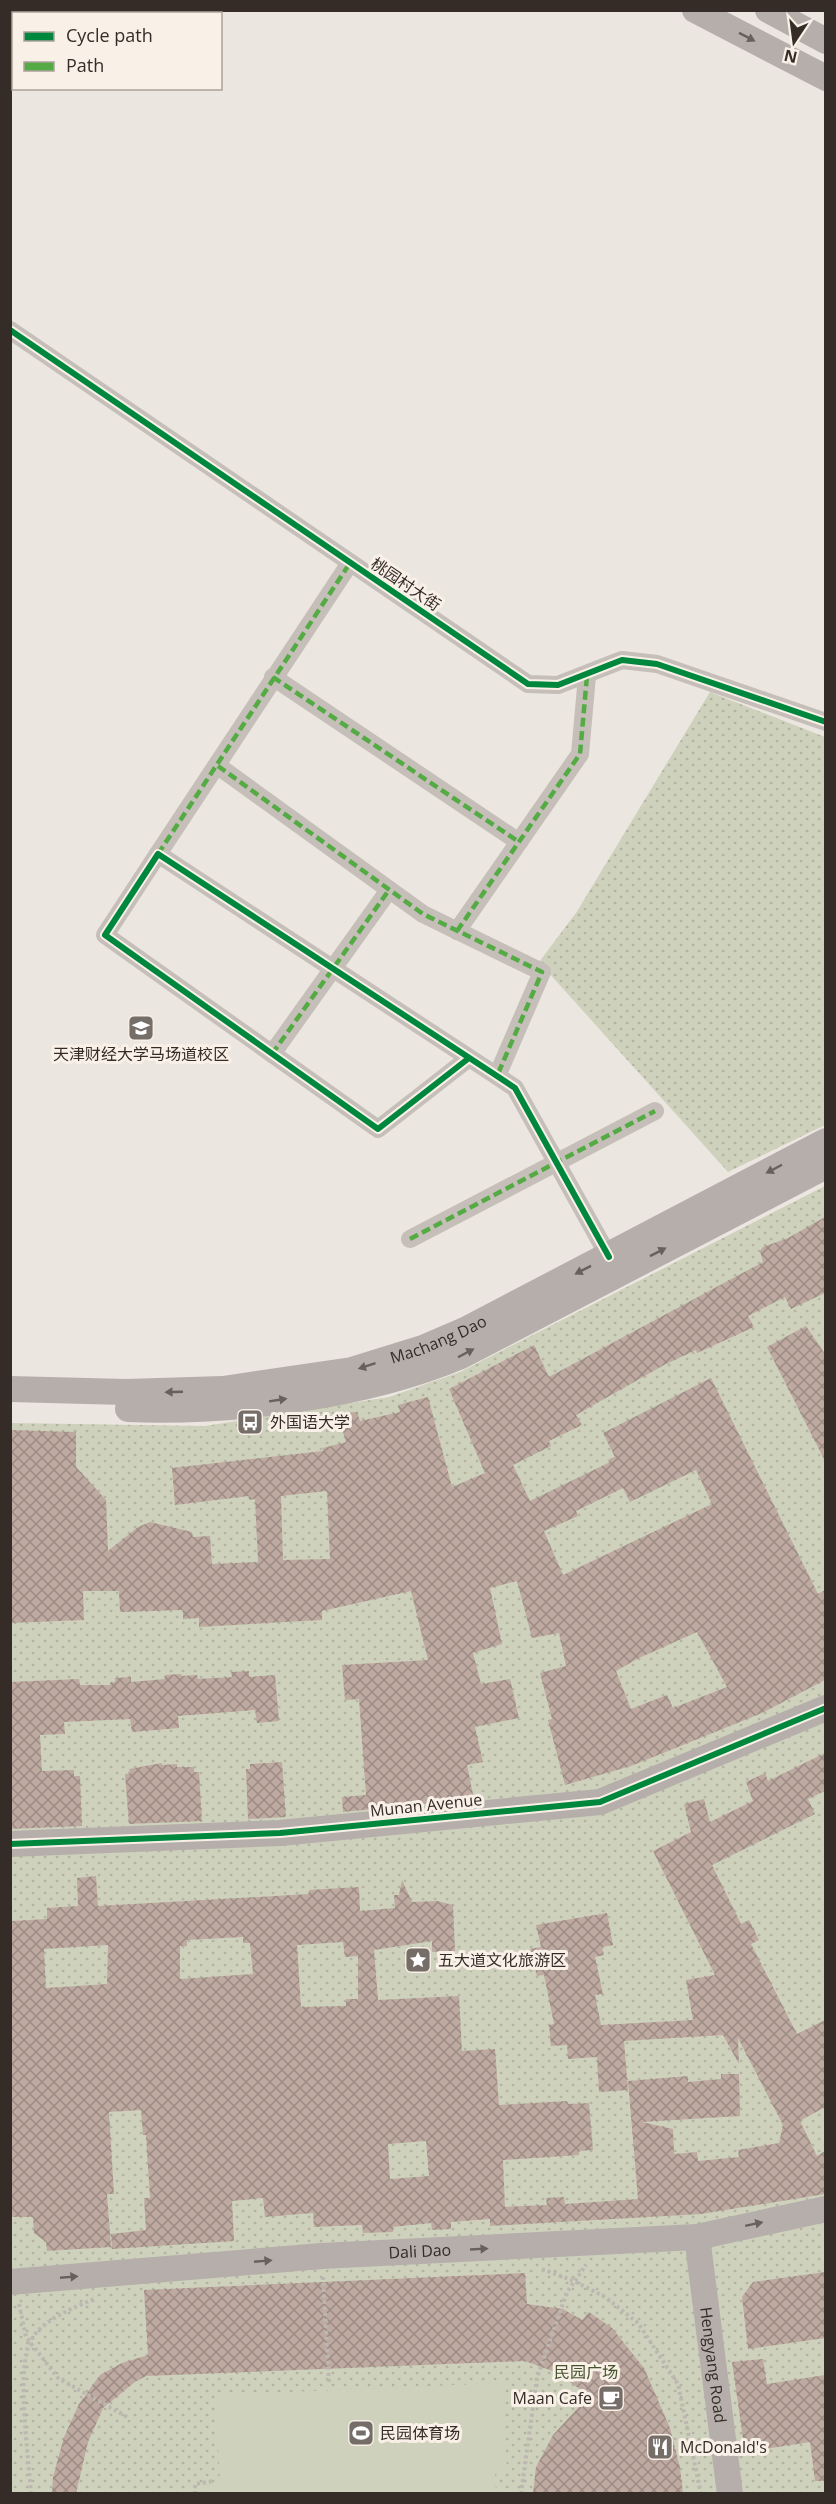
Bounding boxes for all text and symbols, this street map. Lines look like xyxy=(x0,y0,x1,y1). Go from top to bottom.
legend xyxy=(12,12,222,90)
north arrow xyxy=(764,12,824,72)
text: Cycle path xyxy=(66,23,153,47)
one-way arrow xyxy=(738,33,755,42)
text: N xyxy=(782,44,799,69)
text: Path xyxy=(66,53,104,77)
street label: 桃园村大街 xyxy=(367,553,445,615)
school or university icon: 天津财经大学马场道校区 xyxy=(126,1013,156,1043)
place label: 天津财经大学马场道校区 xyxy=(53,1043,229,1065)
one-way arrow xyxy=(765,1164,782,1173)
one-way arrow xyxy=(649,1248,666,1257)
one-way arrow xyxy=(574,1265,591,1275)
street label: Machang Dao xyxy=(387,1310,490,1369)
one-way arrow xyxy=(458,1348,475,1358)
one-way arrow xyxy=(358,1361,376,1371)
one-way arrow xyxy=(165,1387,184,1397)
one-way arrow xyxy=(269,1396,288,1405)
bus stop icon: 外国语大学 xyxy=(235,1407,265,1437)
place label: 外国语大学 xyxy=(270,1411,350,1433)
street label: Munan Avenue xyxy=(369,1788,483,1822)
place icon: 五大道文化旅游区 xyxy=(403,1945,433,1975)
place label: 五大道文化旅游区 xyxy=(438,1949,566,1971)
one-way arrow xyxy=(745,2219,764,2228)
street label: Dali Dao xyxy=(388,2238,452,2264)
one-way arrow xyxy=(469,2244,488,2253)
one-way arrow xyxy=(254,2256,273,2266)
one-way arrow xyxy=(59,2272,78,2282)
street label: Hengyang Road xyxy=(695,2306,732,2424)
park label: 民园广场 xyxy=(554,2361,618,2383)
cafe icon: Maan Cafe xyxy=(596,2383,626,2413)
place label: Maan Cafe xyxy=(513,2387,592,2409)
sports icon: 民园体育场 xyxy=(346,2418,376,2448)
place label: 民园体育场 xyxy=(380,2422,460,2444)
restaurant icon: McDonald's xyxy=(645,2432,675,2462)
place label: McDonald's xyxy=(680,2436,767,2458)

